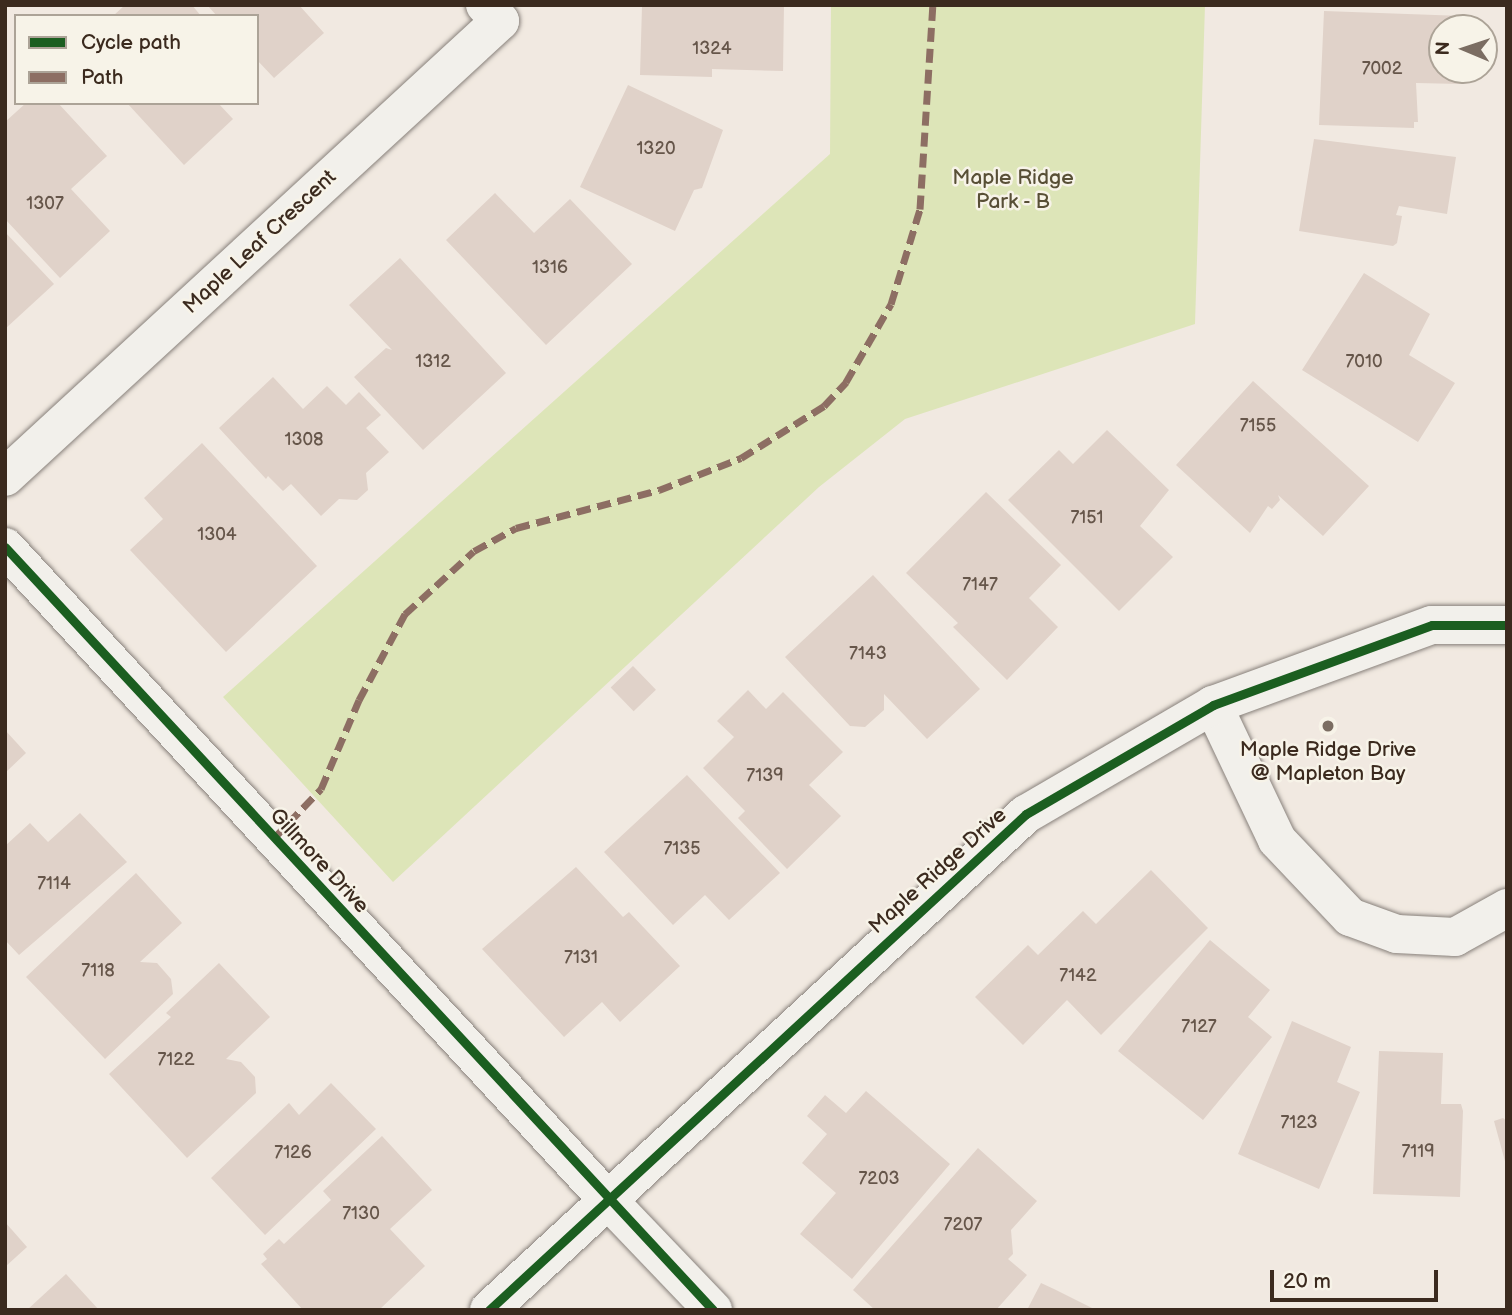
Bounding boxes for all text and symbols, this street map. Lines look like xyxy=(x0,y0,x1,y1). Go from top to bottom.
legend xyxy=(14,14,259,105)
north arrow xyxy=(1428,14,1498,84)
text: Cycle path xyxy=(81,30,181,55)
house number: 1324 xyxy=(692,38,732,60)
text: N xyxy=(1432,41,1455,56)
house number: 7002 xyxy=(1362,58,1402,80)
text: Path xyxy=(81,65,123,90)
house number: 1320 xyxy=(636,138,676,160)
street label: Maple Leaf Crescent xyxy=(178,165,342,319)
park label: Maple Ridge Park - B xyxy=(952,165,1074,215)
house number: 1307 xyxy=(26,193,64,215)
house number: 1316 xyxy=(532,257,568,279)
house number: 1312 xyxy=(415,351,451,373)
house number: 7010 xyxy=(1346,351,1382,373)
house number: 7155 xyxy=(1240,415,1276,437)
house number: 1308 xyxy=(284,429,324,451)
house number: 7151 xyxy=(1070,507,1104,529)
house number: 1304 xyxy=(197,524,237,546)
house number: 7147 xyxy=(962,574,998,596)
house number: 7143 xyxy=(849,643,887,665)
marker: Maple Ridge Drive @ Mapleton Bay xyxy=(1320,718,1336,734)
place label: Maple Ridge Drive @ Mapleton Bay xyxy=(1240,737,1416,787)
house number: 7139 xyxy=(746,765,784,787)
street label: Gillmore Drive xyxy=(264,803,374,919)
street label: Maple Ridge Drive xyxy=(864,803,1012,939)
house number: 7135 xyxy=(663,838,701,860)
house number: 7114 xyxy=(37,873,71,895)
house number: 7131 xyxy=(564,947,598,969)
house number: 7118 xyxy=(81,960,115,982)
house number: 7142 xyxy=(1059,965,1097,987)
house number: 7127 xyxy=(1181,1016,1217,1038)
house number: 7122 xyxy=(157,1049,195,1071)
house number: 7123 xyxy=(1280,1112,1318,1134)
house number: 7119 xyxy=(1401,1141,1435,1163)
house number: 7126 xyxy=(274,1142,312,1164)
house number: 7203 xyxy=(858,1168,900,1190)
house number: 7130 xyxy=(342,1203,380,1225)
house number: 7207 xyxy=(944,1214,982,1236)
scale bar xyxy=(1274,1256,1442,1300)
text: 20 m xyxy=(1283,1269,1331,1294)

